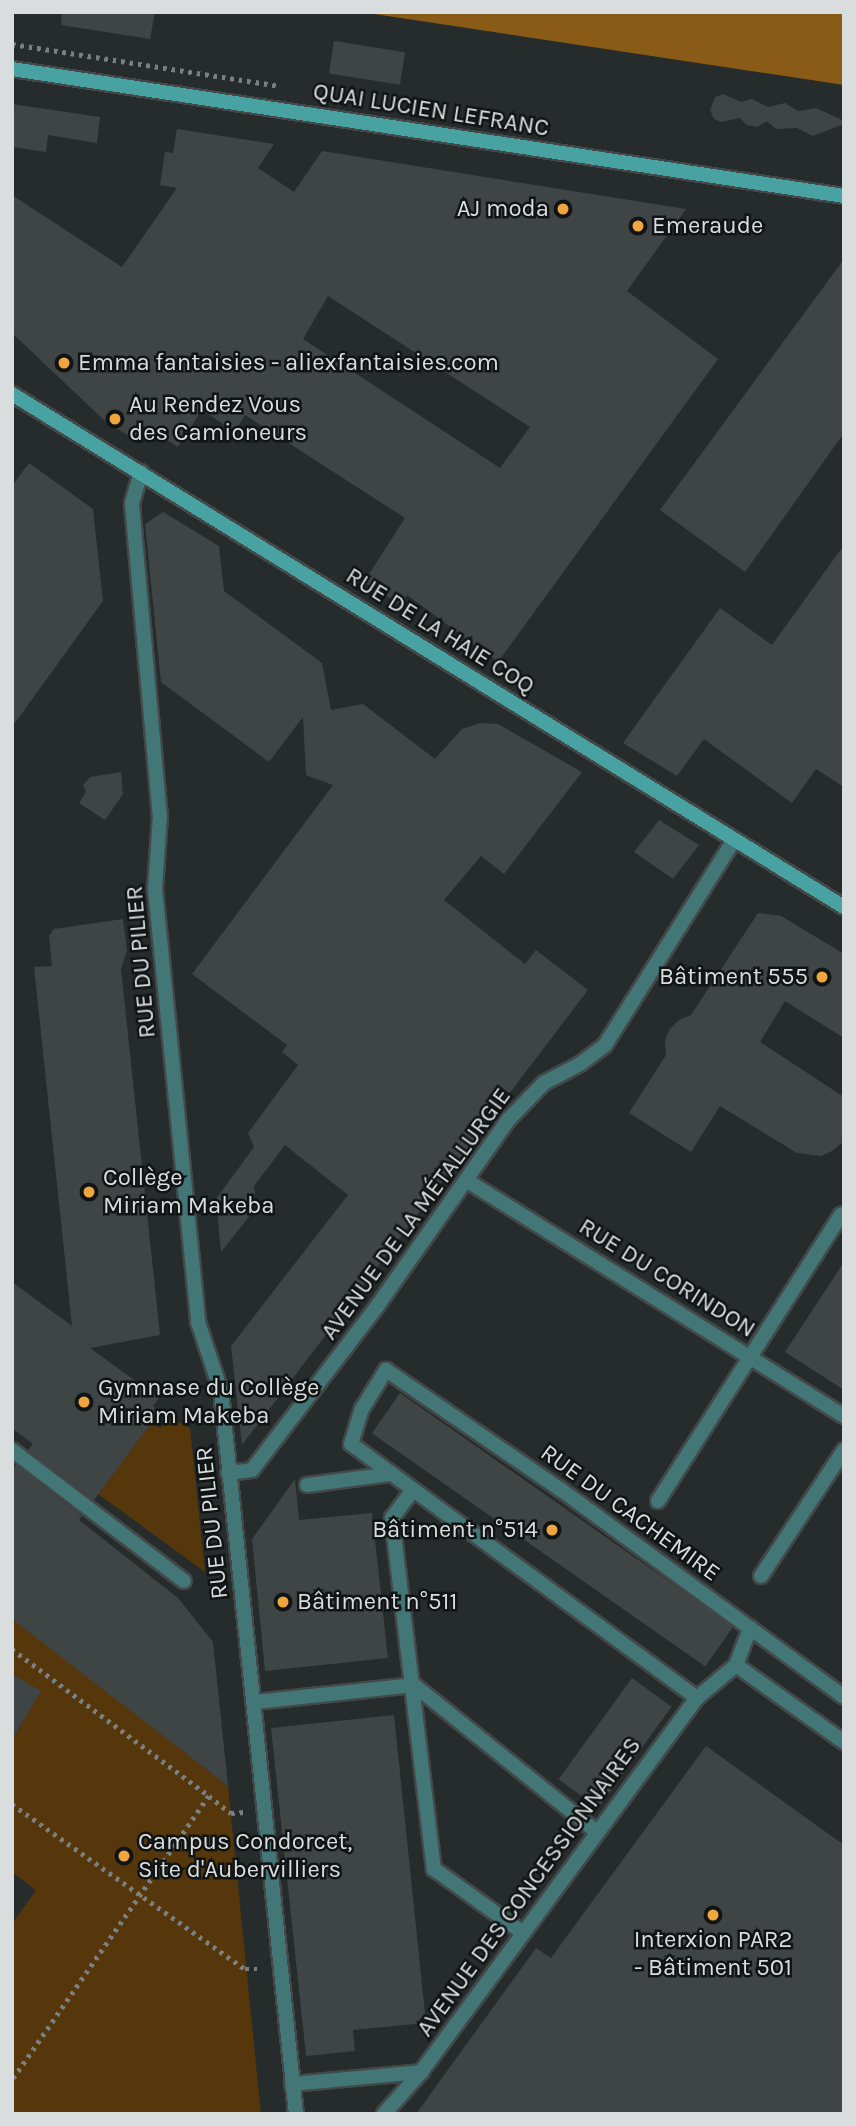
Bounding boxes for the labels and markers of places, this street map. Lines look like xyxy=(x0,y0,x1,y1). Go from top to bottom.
place label: AJ moda xyxy=(457,195,549,223)
marker: AJ moda xyxy=(555,201,571,217)
place label: Emeraude xyxy=(652,212,763,240)
marker: Emeraude xyxy=(630,218,646,234)
place label: Emma fantaisies - aliexfantaisies.com xyxy=(78,349,499,377)
marker: Emma fantaisies - aliexfantaisies.com xyxy=(56,355,72,371)
place label: Au Rendez Vous des Camioneurs xyxy=(129,391,307,447)
marker: Au Rendez Vous des Camioneurs xyxy=(107,411,123,427)
place label: Bâtiment 555 xyxy=(659,963,808,991)
marker: Bâtiment 555 xyxy=(814,969,830,985)
place label: Collège Miriam Makeba xyxy=(103,1164,274,1220)
marker: Collège Miriam Makeba xyxy=(81,1184,97,1200)
place label: Gymnase du Collège Miriam Makeba xyxy=(98,1374,319,1430)
marker: Gymnase du Collège Miriam Makeba xyxy=(76,1394,92,1410)
place label: Bâtiment n°514 xyxy=(372,1516,538,1544)
marker: Bâtiment n°514 xyxy=(544,1522,560,1538)
place label: Bâtiment n°511 xyxy=(297,1588,457,1616)
marker: Bâtiment n°511 xyxy=(275,1594,291,1610)
place label: Campus Condorcet, Site d'Aubervilliers xyxy=(138,1828,352,1884)
marker: Campus Condorcet, Site d'Aubervilliers xyxy=(116,1848,132,1864)
marker: Interxion PAR2 - Bâtiment 501 xyxy=(705,1907,721,1923)
place label: Interxion PAR2 - Bâtiment 501 xyxy=(634,1926,792,1982)

